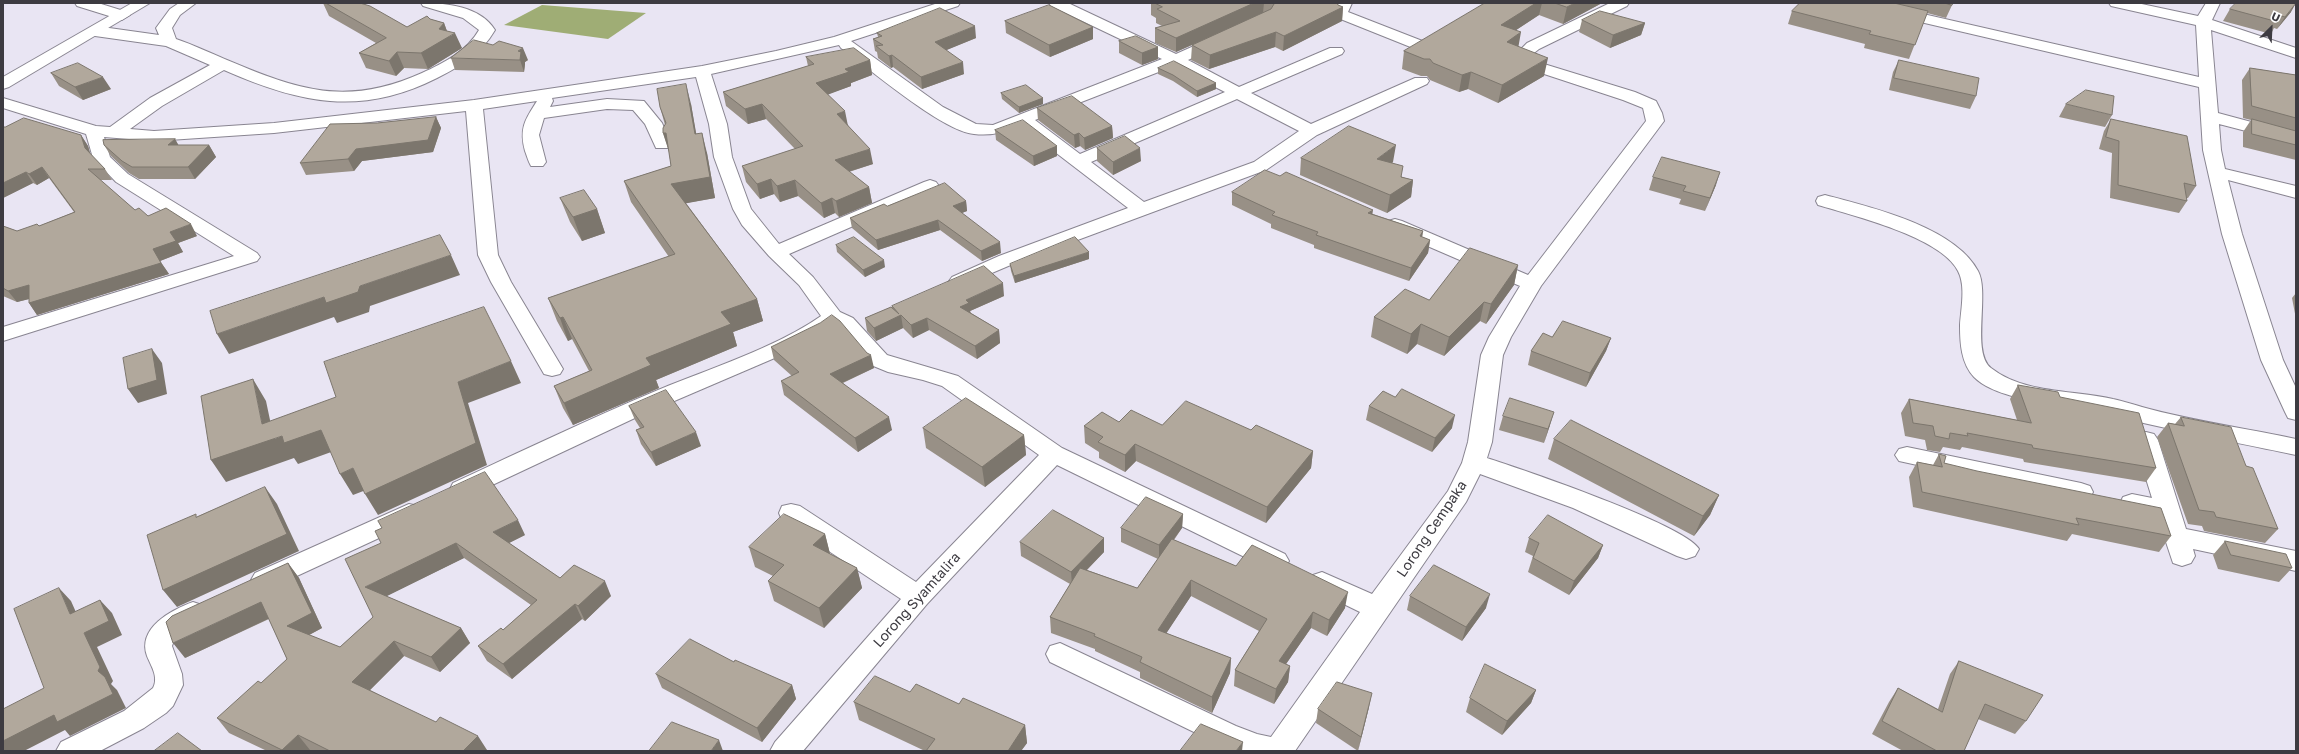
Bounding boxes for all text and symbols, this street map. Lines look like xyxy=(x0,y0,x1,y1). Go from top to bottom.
north arrow xyxy=(2251,8,2291,48)
text: U xyxy=(2270,9,2282,24)
street label: Lorong Cempaka xyxy=(1393,477,1471,581)
street label: Lorong Syamtalira xyxy=(870,549,964,651)

